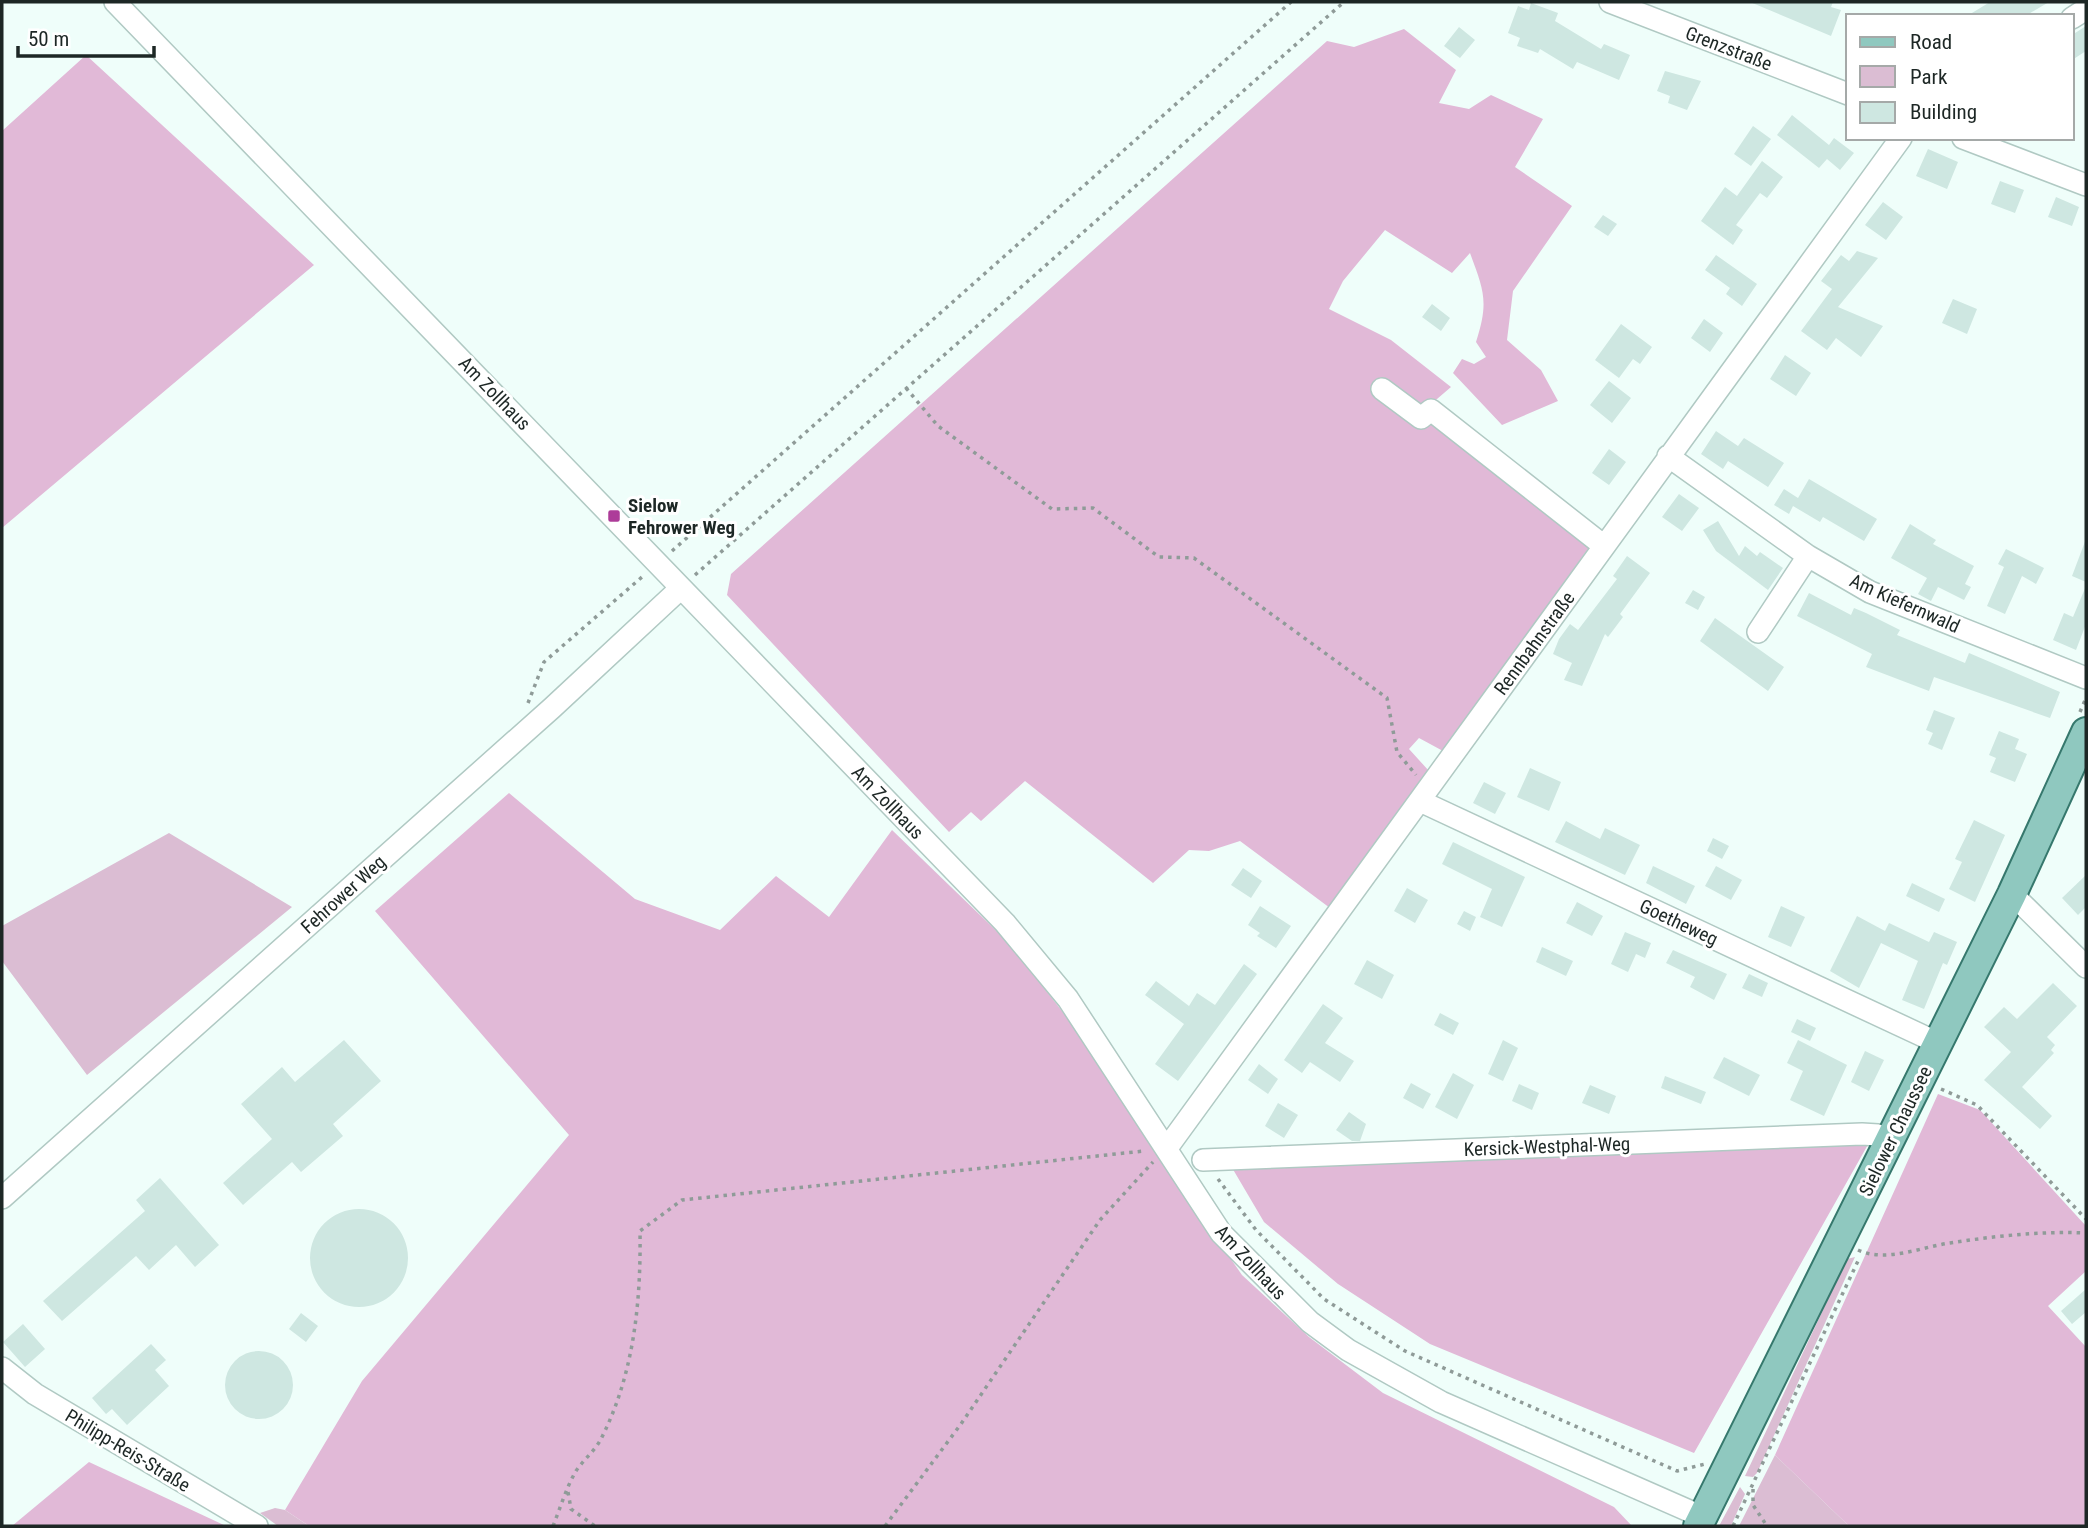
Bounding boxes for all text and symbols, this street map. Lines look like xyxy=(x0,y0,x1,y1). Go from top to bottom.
scale bar xyxy=(18,14,154,58)
legend xyxy=(1846,14,2074,140)
street label: Grenzstraße xyxy=(1682,21,1775,76)
text: 50 m xyxy=(28,27,69,51)
text: Road xyxy=(1910,30,1952,54)
text: Park xyxy=(1910,65,1948,89)
text: Building xyxy=(1910,100,1977,124)
street label: Am Zollhaus xyxy=(454,352,535,435)
place label: Sielow Fehrower Weg xyxy=(628,494,735,539)
marker: Sielow Fehrower Weg xyxy=(606,508,622,524)
street label: Am Kiefernwald xyxy=(1846,569,1963,638)
street label: Rennbahnstraße xyxy=(1489,587,1580,699)
street label: Am Zollhaus xyxy=(847,761,928,844)
street label: Fehrower Weg xyxy=(296,850,390,938)
street label: Goetheweg xyxy=(1636,894,1722,951)
street label: Sielower Chaussee xyxy=(1854,1062,1937,1200)
street label: Kersick-Westphal-Weg xyxy=(1463,1132,1631,1161)
street label: Am Zollhaus xyxy=(1210,1220,1291,1304)
street label: Philipp-Reis-Straße xyxy=(61,1404,195,1497)

